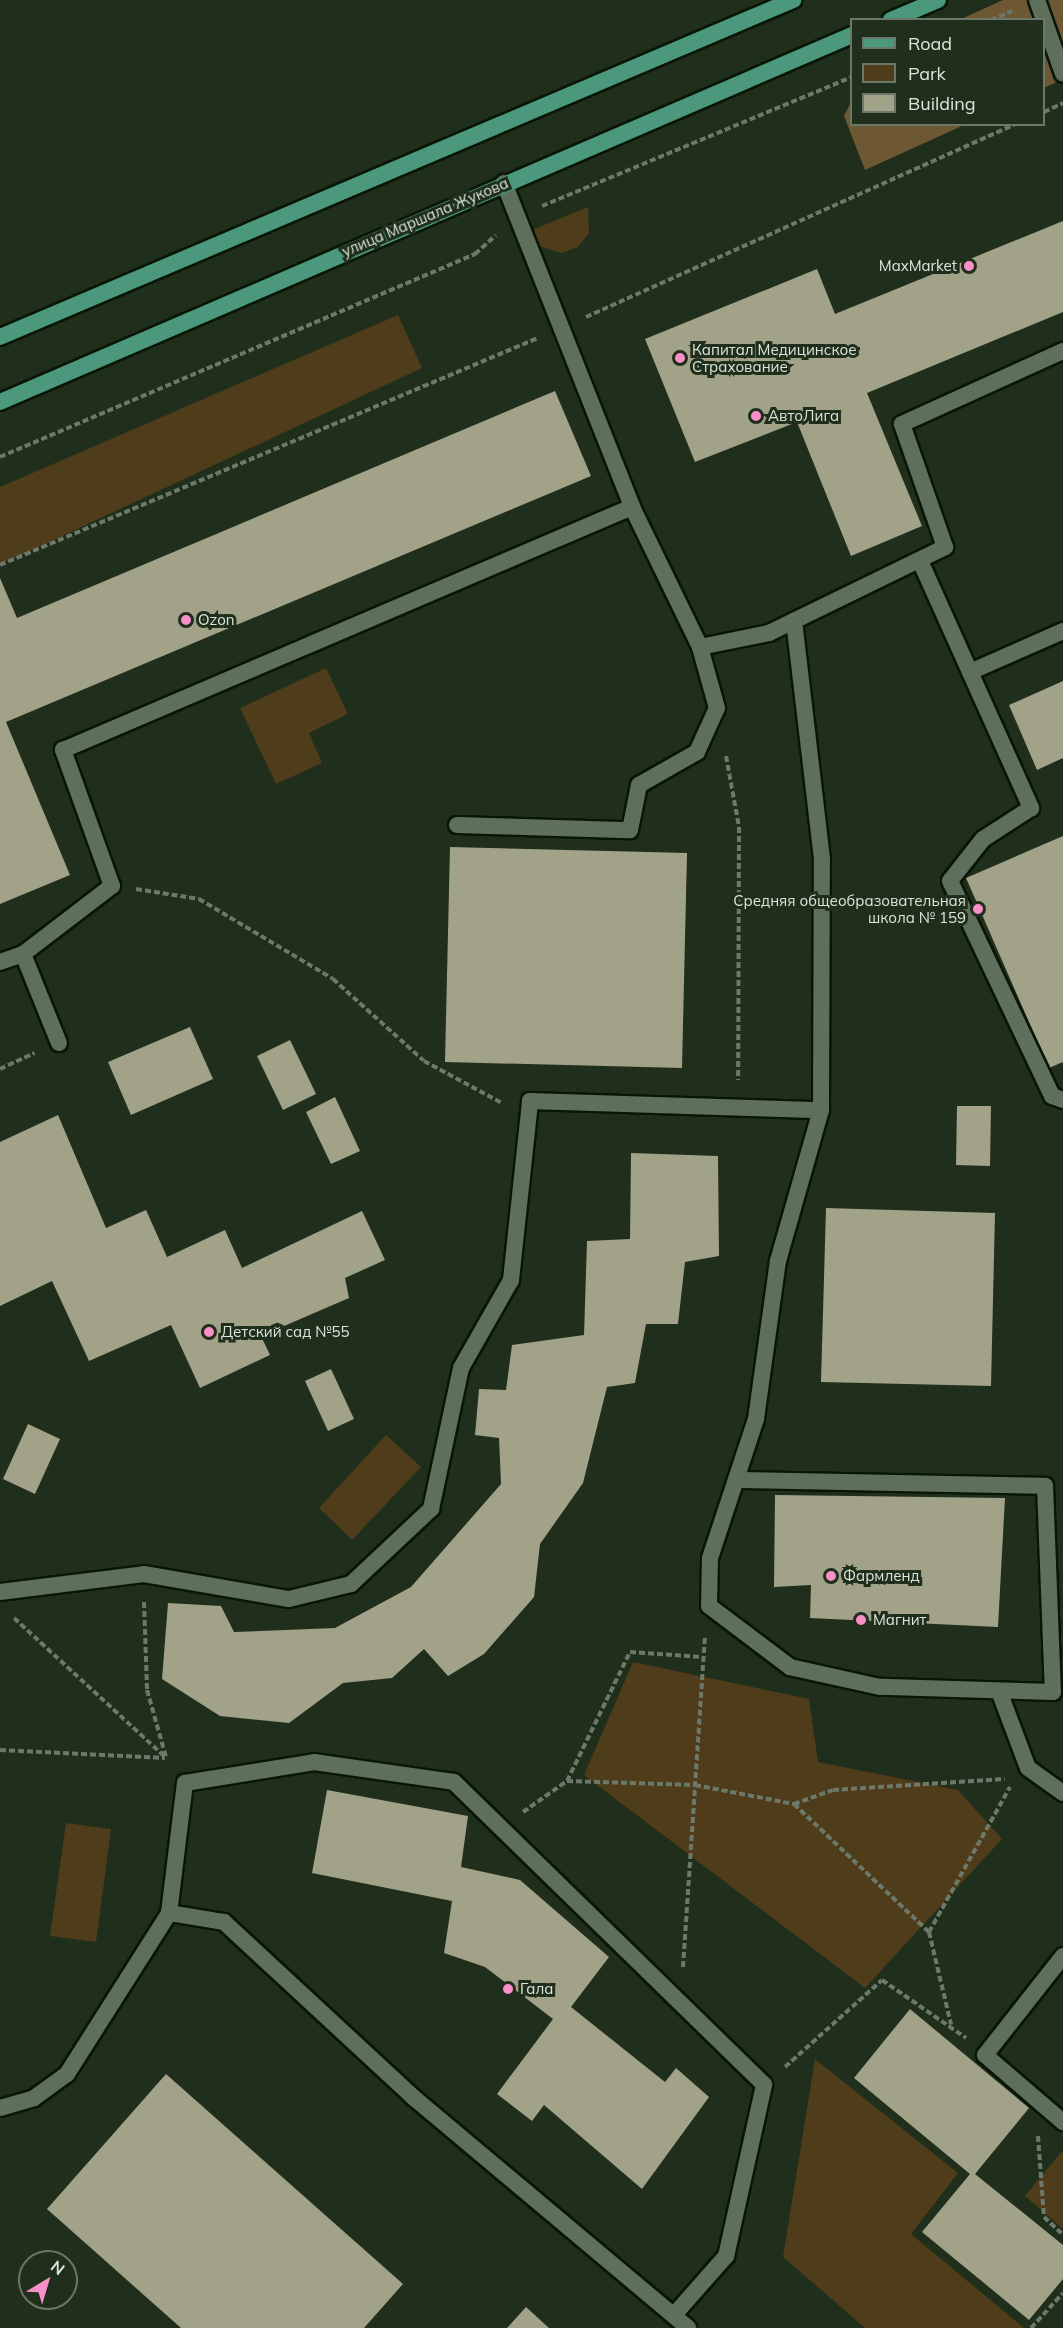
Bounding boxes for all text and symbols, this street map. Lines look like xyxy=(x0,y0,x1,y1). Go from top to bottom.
legend xyxy=(850,18,1045,126)
text: Road xyxy=(908,32,952,55)
text: Park xyxy=(908,62,946,85)
text: Building xyxy=(908,92,976,115)
street label: улица Маршала Жукова xyxy=(339,174,511,260)
place label: MaxMarket xyxy=(879,257,957,275)
marker: MaxMarket xyxy=(962,259,976,273)
place label: Капитал Медицинское Страхование xyxy=(692,340,857,375)
marker: Капитал Медицинское Страхование xyxy=(673,351,687,365)
place label: АвтоЛига xyxy=(768,407,839,425)
marker: АвтоЛига xyxy=(749,409,763,423)
place label: Ozon xyxy=(198,611,235,629)
marker: Ozon xyxy=(179,613,193,627)
place label: Средняя общеобразовательная школа № 159 xyxy=(733,891,966,926)
marker: Средняя общеобразовательная школа № 159 xyxy=(971,902,985,916)
place label: Детский сад №55 xyxy=(221,1323,350,1341)
marker: Детский сад №55 xyxy=(202,1325,216,1339)
place label: Фармленд xyxy=(843,1567,920,1585)
marker: Фармленд xyxy=(824,1569,838,1583)
place label: Магнит xyxy=(873,1611,926,1629)
marker: Магнит xyxy=(854,1613,868,1627)
place label: Гала xyxy=(520,1980,553,1998)
marker: Гала xyxy=(501,1982,515,1996)
north arrow xyxy=(18,2250,78,2310)
text: N xyxy=(47,2256,69,2279)

